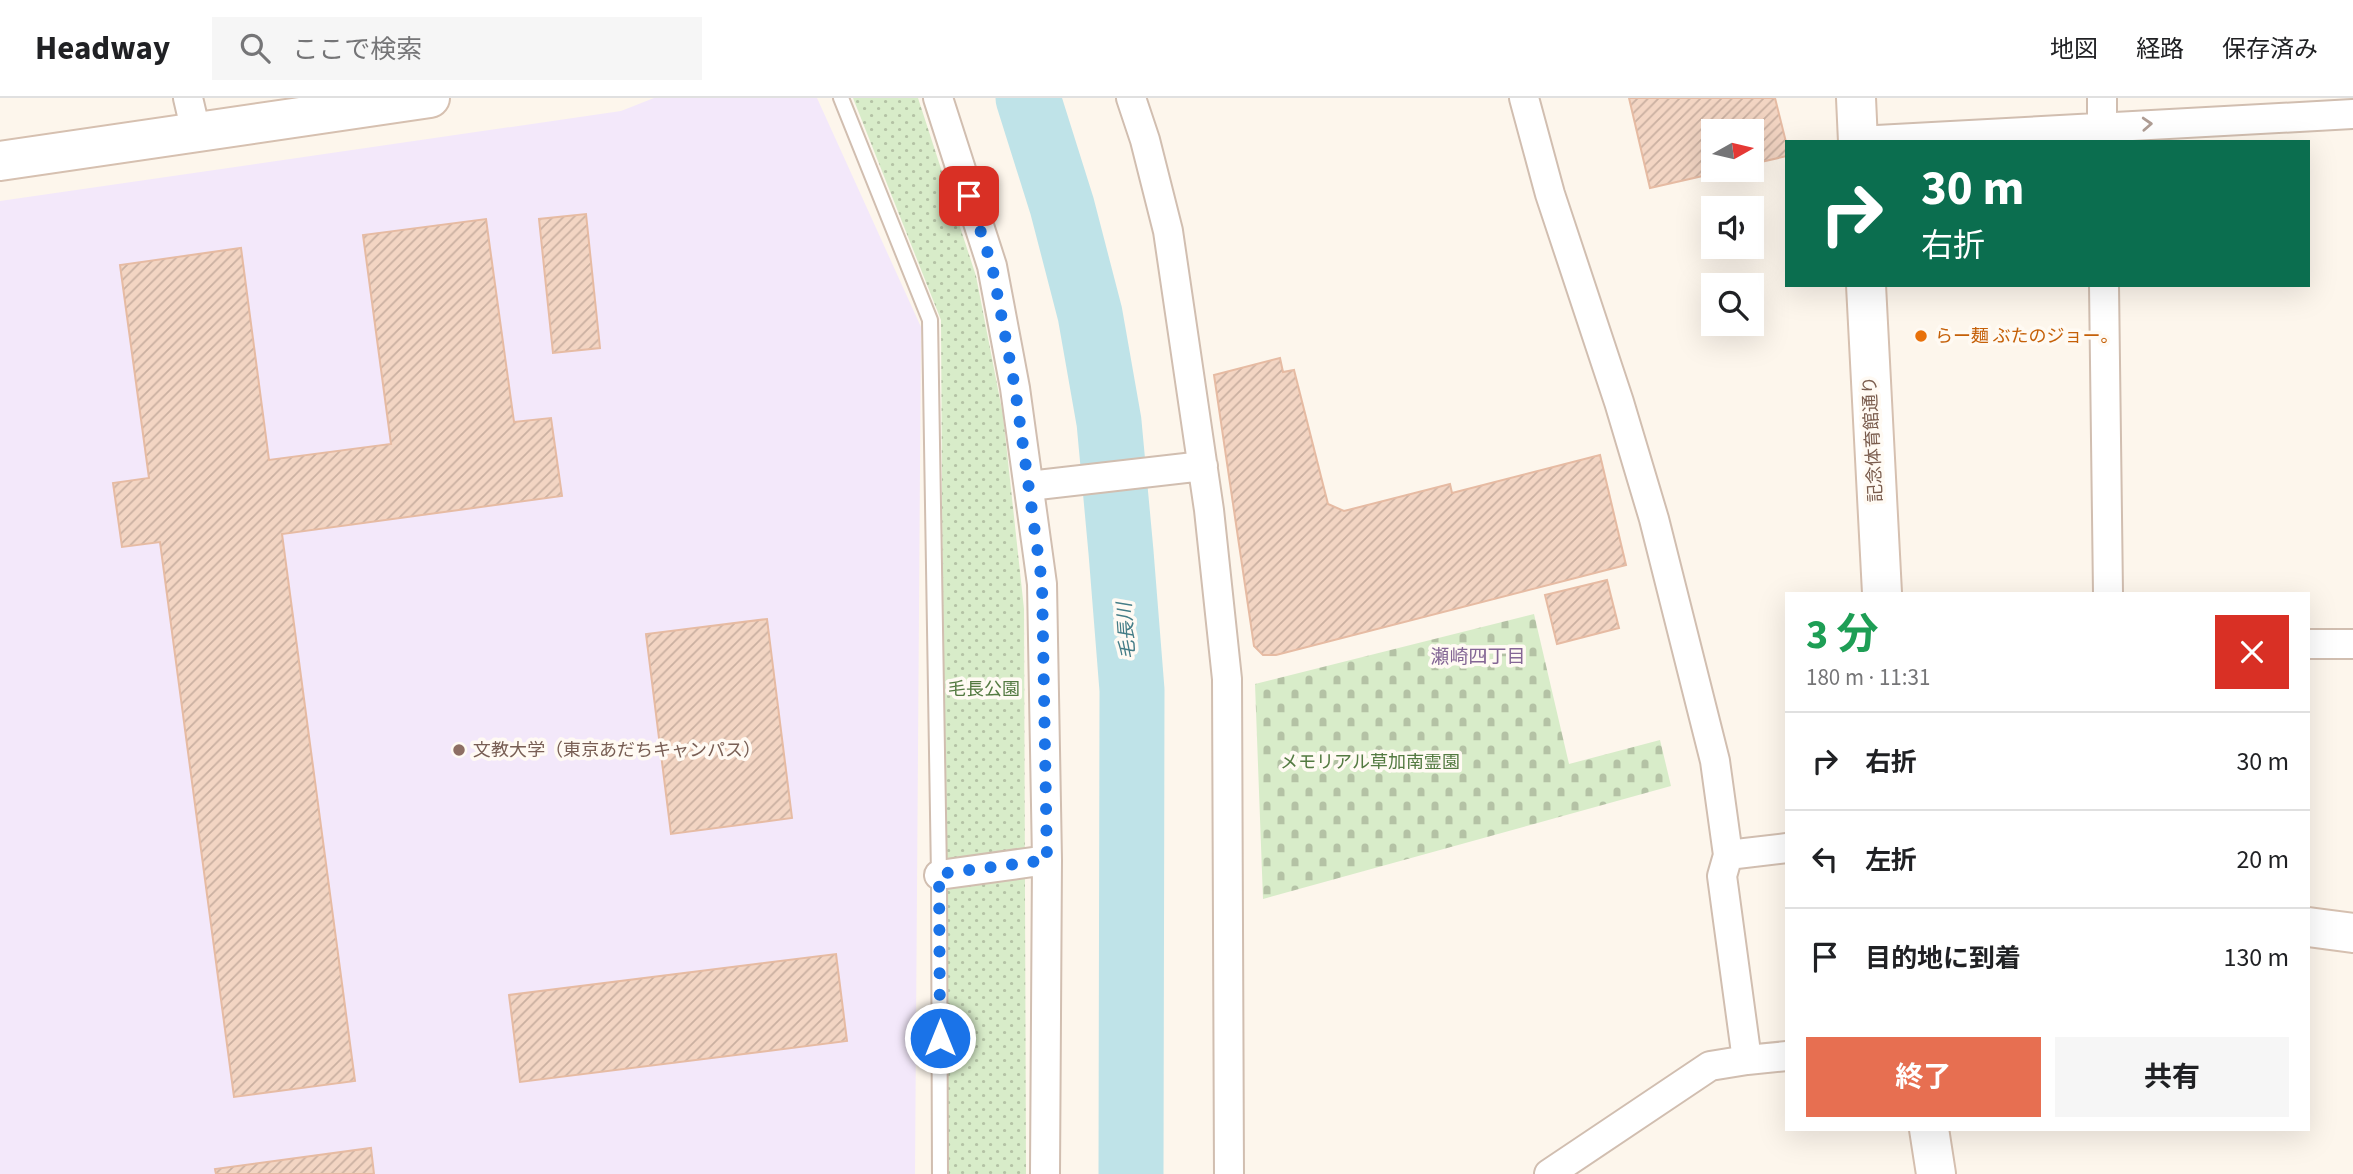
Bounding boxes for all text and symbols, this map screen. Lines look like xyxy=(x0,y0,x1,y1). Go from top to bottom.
search box xyxy=(212,17,702,80)
text: Headway xyxy=(35,25,170,72)
icon: search xyxy=(236,29,274,67)
text: ここで検索 xyxy=(292,31,422,68)
text: 地図 xyxy=(2050,32,2098,67)
text: 経路 xyxy=(2136,32,2184,67)
text: 保存済み xyxy=(2222,32,2318,67)
one-way arrow xyxy=(2141,117,2152,132)
north arrow xyxy=(1701,119,1764,182)
map controls xyxy=(1701,119,1764,336)
text: 30 m xyxy=(1921,154,2025,224)
pin xyxy=(939,166,999,226)
icon: right xyxy=(1806,168,1897,259)
icon: arrive xyxy=(950,177,988,215)
button: sound xyxy=(1701,196,1764,259)
text: 右折 xyxy=(1921,223,1985,269)
button: search xyxy=(1701,273,1764,336)
place label: らー麺 ぶたのジョー。 xyxy=(1935,324,2118,349)
marker: らー麺 ぶたのジョー。 xyxy=(1913,328,1929,344)
street label: 記念体育館通り xyxy=(1857,375,1889,503)
water label: 毛長川 xyxy=(1111,600,1142,660)
text: 3 分 xyxy=(1806,605,1879,665)
button: close xyxy=(2215,615,2289,689)
district label: 瀬崎四丁目 xyxy=(1430,644,1526,671)
text: 180 m · 11:31 xyxy=(1806,661,1930,694)
park label: 毛長公園 xyxy=(948,677,1020,702)
place label: 文教大学（東京あだちキャンパス） xyxy=(473,738,761,763)
marker: 文教大学（東京あだちキャンパス） xyxy=(451,742,467,758)
icon: right xyxy=(1806,742,1844,780)
text: 30 m xyxy=(2236,743,2289,780)
text: 右折 xyxy=(1865,744,1917,781)
park label: メモリアル草加南霊園 xyxy=(1280,750,1460,775)
icon: left xyxy=(1806,840,1844,878)
text: 20 m xyxy=(2236,841,2289,878)
text: 左折 xyxy=(1865,842,1917,879)
icon: arrive xyxy=(1806,938,1844,976)
text: 130 m xyxy=(2223,939,2289,976)
text: 目的地に到着 xyxy=(1865,940,2021,977)
position arrow xyxy=(903,1001,977,1075)
button: 終了 xyxy=(1806,1037,2041,1117)
button: 共有 xyxy=(2055,1037,2289,1117)

